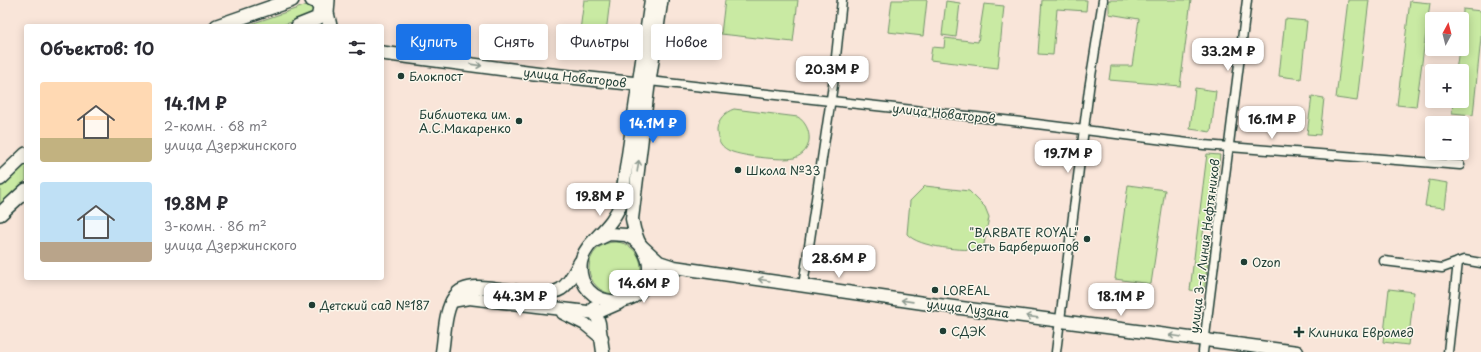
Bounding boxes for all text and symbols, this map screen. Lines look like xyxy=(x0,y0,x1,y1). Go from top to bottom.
north arrow xyxy=(1425,12,1469,56)
map controls xyxy=(1425,12,1469,160)
chip: Купить xyxy=(396,24,471,60)
chip: Снять xyxy=(479,24,548,60)
chip: Фильтры xyxy=(556,24,643,60)
chip: Новое xyxy=(651,24,722,60)
text: Объектов: 10 xyxy=(40,35,154,61)
icon: filters xyxy=(346,37,368,59)
pin: 33.2M ₽ xyxy=(1191,38,1265,72)
text: 33.2M ₽ xyxy=(1201,41,1255,60)
pin: 20.3M ₽ xyxy=(795,56,869,90)
text: 20.3M ₽ xyxy=(805,59,859,78)
one-way arrow xyxy=(469,61,482,69)
street label: улица Новаторов xyxy=(523,63,627,91)
button: + xyxy=(1425,64,1469,108)
place label: Блокпост xyxy=(409,67,463,85)
marker: Блокпост xyxy=(396,71,406,81)
text: 14.1M ₽ xyxy=(164,90,227,116)
icon: home xyxy=(72,98,120,146)
street label: улица Новаторов xyxy=(892,99,996,127)
place label: Библиотека им. А.С.Макаренко xyxy=(419,105,511,137)
pin: 16.1M ₽ xyxy=(1235,106,1309,140)
text: 16.1M ₽ xyxy=(1248,109,1296,128)
pin: 14.1M ₽ xyxy=(616,110,690,144)
text: 14.1M ₽ xyxy=(629,113,677,132)
text: 2-комн. · 68 m² xyxy=(164,116,268,135)
marker: Библиотека им. А.С.Макаренко xyxy=(514,116,524,126)
button: − xyxy=(1425,116,1469,160)
text: улица Дзержинского xyxy=(164,135,297,154)
pin: 19.7M ₽ xyxy=(1031,140,1105,174)
text: 19.7M ₽ xyxy=(1044,143,1092,162)
street label: улица 3-я Линия Нефтяников xyxy=(1184,158,1224,334)
one-way arrow xyxy=(634,159,642,172)
place label: Школа №33 xyxy=(746,161,820,179)
marker: Школа №33 xyxy=(733,165,743,175)
pin: 19.8M ₽ xyxy=(563,183,637,217)
text: 19.8M ₽ xyxy=(576,186,624,205)
text: 19.8M ₽ xyxy=(164,190,228,216)
icon: home xyxy=(72,198,120,246)
text: 3-комн. · 86 m² xyxy=(164,216,267,235)
place label: "BARBATE ROYAL" Сеть Барбершопов xyxy=(968,223,1079,255)
marker: "BARBATE ROYAL" Сеть Барбершопов xyxy=(1082,234,1092,244)
text: улица Дзержинского xyxy=(164,235,297,254)
pin: 28.6M ₽ xyxy=(802,245,876,279)
text: 28.6M ₽ xyxy=(812,248,866,267)
place label: Ozon xyxy=(1252,253,1281,271)
marker: Ozon xyxy=(1239,257,1249,267)
pin: 14.6M ₽ xyxy=(607,270,681,304)
text: 14.6M ₽ xyxy=(618,273,670,292)
one-way arrow xyxy=(758,276,771,284)
place label: LOREAL xyxy=(943,281,990,299)
pin: 44.3M ₽ xyxy=(483,283,557,317)
pin: 18.1M ₽ xyxy=(1084,283,1158,317)
marker: LOREAL xyxy=(930,285,940,295)
text: 44.3M ₽ xyxy=(493,286,547,305)
text: 18.1M ₽ xyxy=(1097,286,1145,305)
street label: улица Лузана xyxy=(926,294,1011,322)
place label: Детский сад №187 xyxy=(319,296,430,314)
one-way arrow xyxy=(901,297,914,305)
marker: Детский сад №187 xyxy=(307,300,317,310)
one-way arrow xyxy=(1026,313,1039,320)
place label: СДЭК xyxy=(951,322,986,340)
place label: Клиника Евромед xyxy=(1308,323,1414,341)
marker: СДЭК xyxy=(938,326,948,336)
marker: Клиника Евромед xyxy=(1293,326,1305,338)
one-way arrow xyxy=(1169,332,1182,340)

